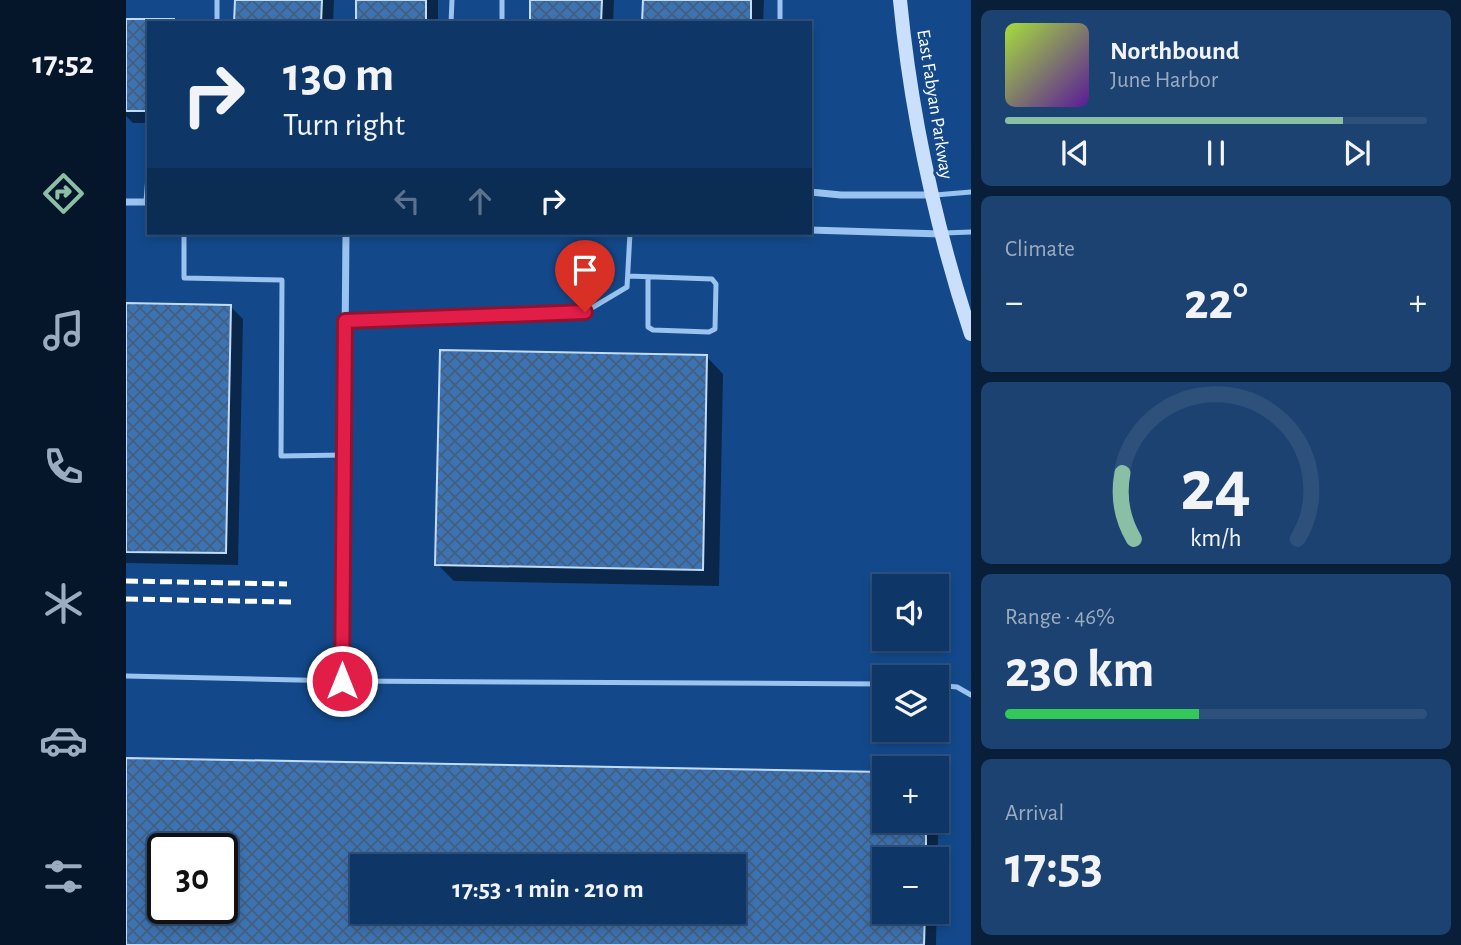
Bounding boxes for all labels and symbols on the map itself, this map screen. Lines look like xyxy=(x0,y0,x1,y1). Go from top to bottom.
street label: East Fabyan Parkway xyxy=(913,28,956,180)
pin xyxy=(555,240,615,312)
position arrow xyxy=(305,644,379,718)
speed limit sign: 30 xyxy=(147,833,238,924)

